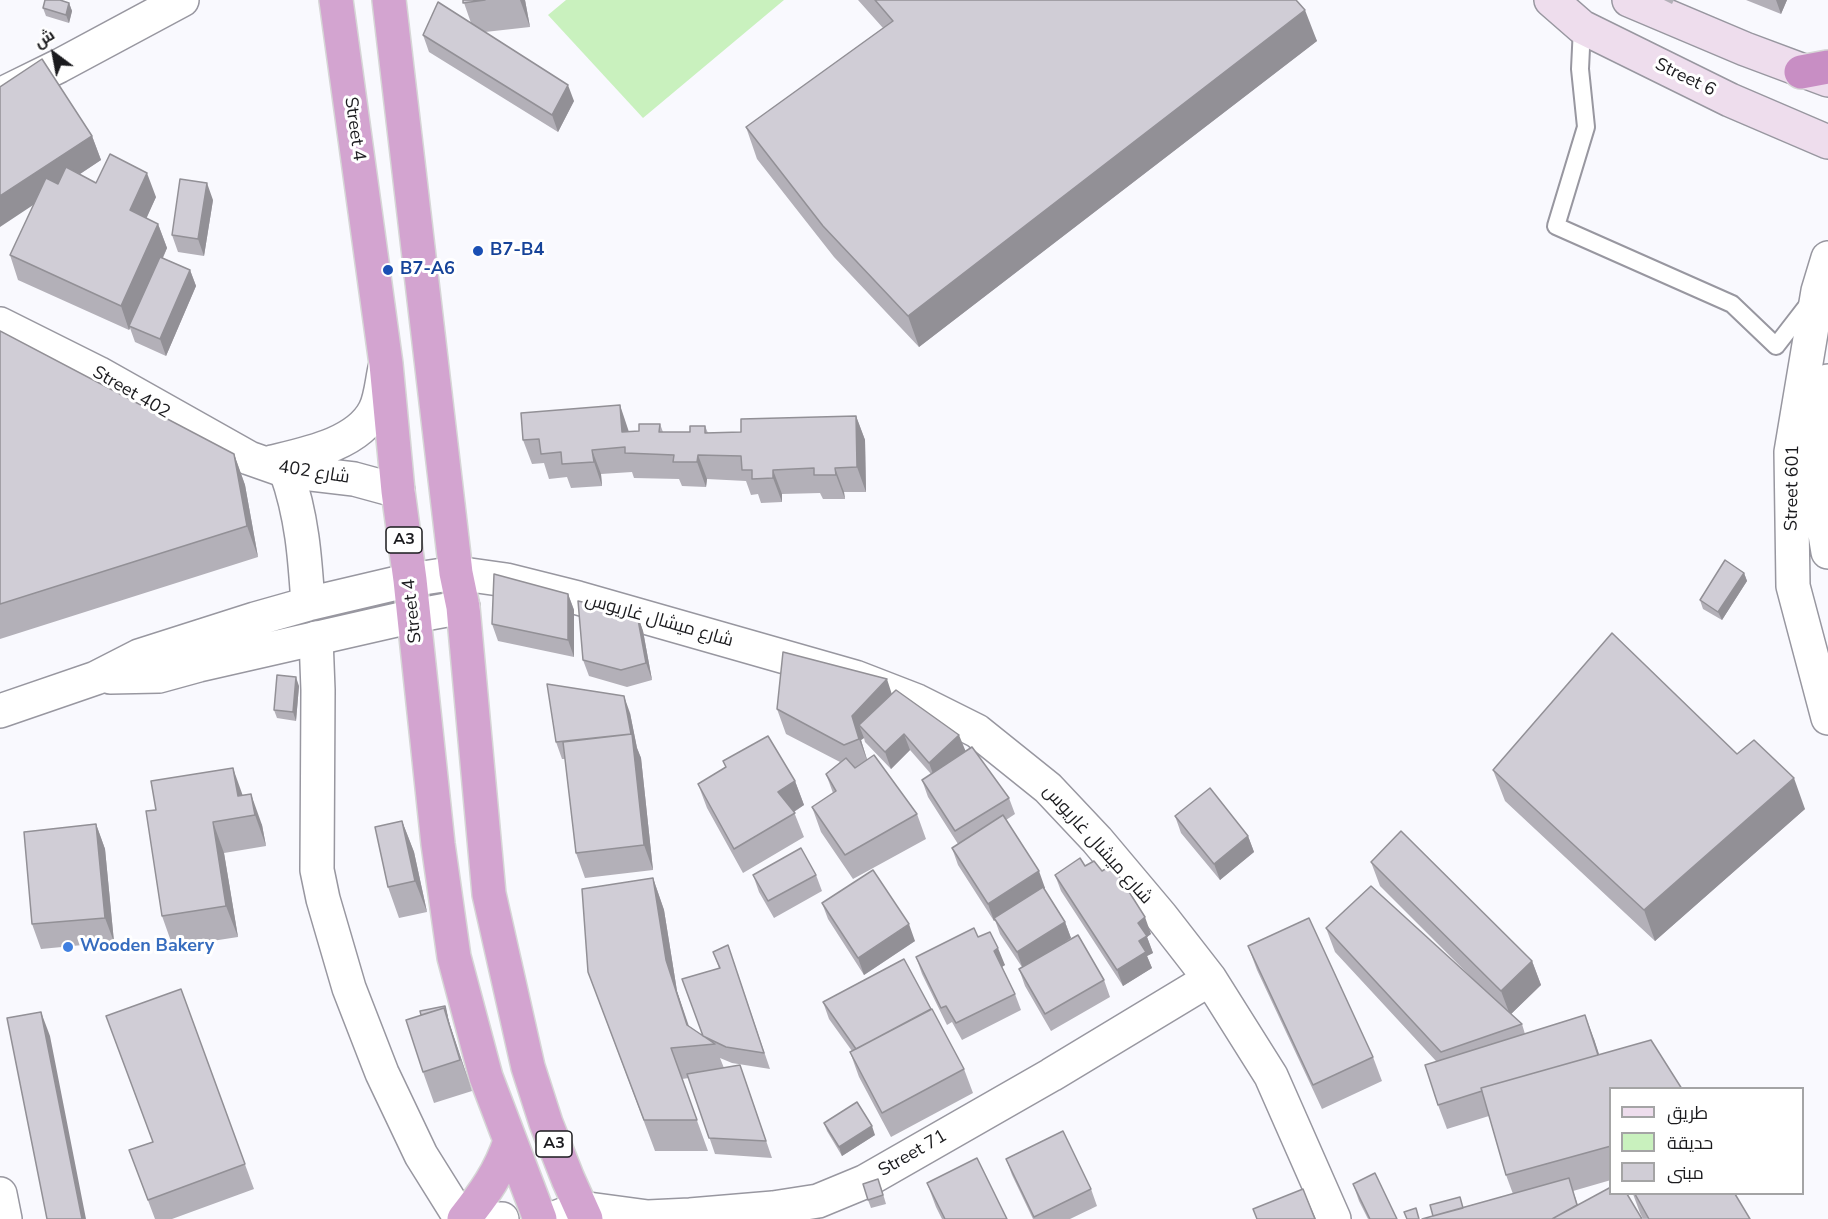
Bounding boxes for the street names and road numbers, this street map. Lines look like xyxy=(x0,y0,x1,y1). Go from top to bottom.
street label: Street 6 xyxy=(1651,54,1719,102)
street label: Street 4 xyxy=(339,96,369,162)
street label: Street 402 xyxy=(88,362,174,424)
street label: Street 601 xyxy=(1781,445,1805,531)
street label: شارع 402 xyxy=(277,457,351,489)
road number: A3 xyxy=(386,527,422,553)
street label: Street 4 xyxy=(399,578,427,644)
street label: شارع ميشال غاريوس xyxy=(583,590,735,652)
street label: شارع ميشال غاريوس xyxy=(1038,781,1156,909)
street label: Street 71 xyxy=(875,1126,951,1182)
road number: A3 xyxy=(536,1131,572,1157)

